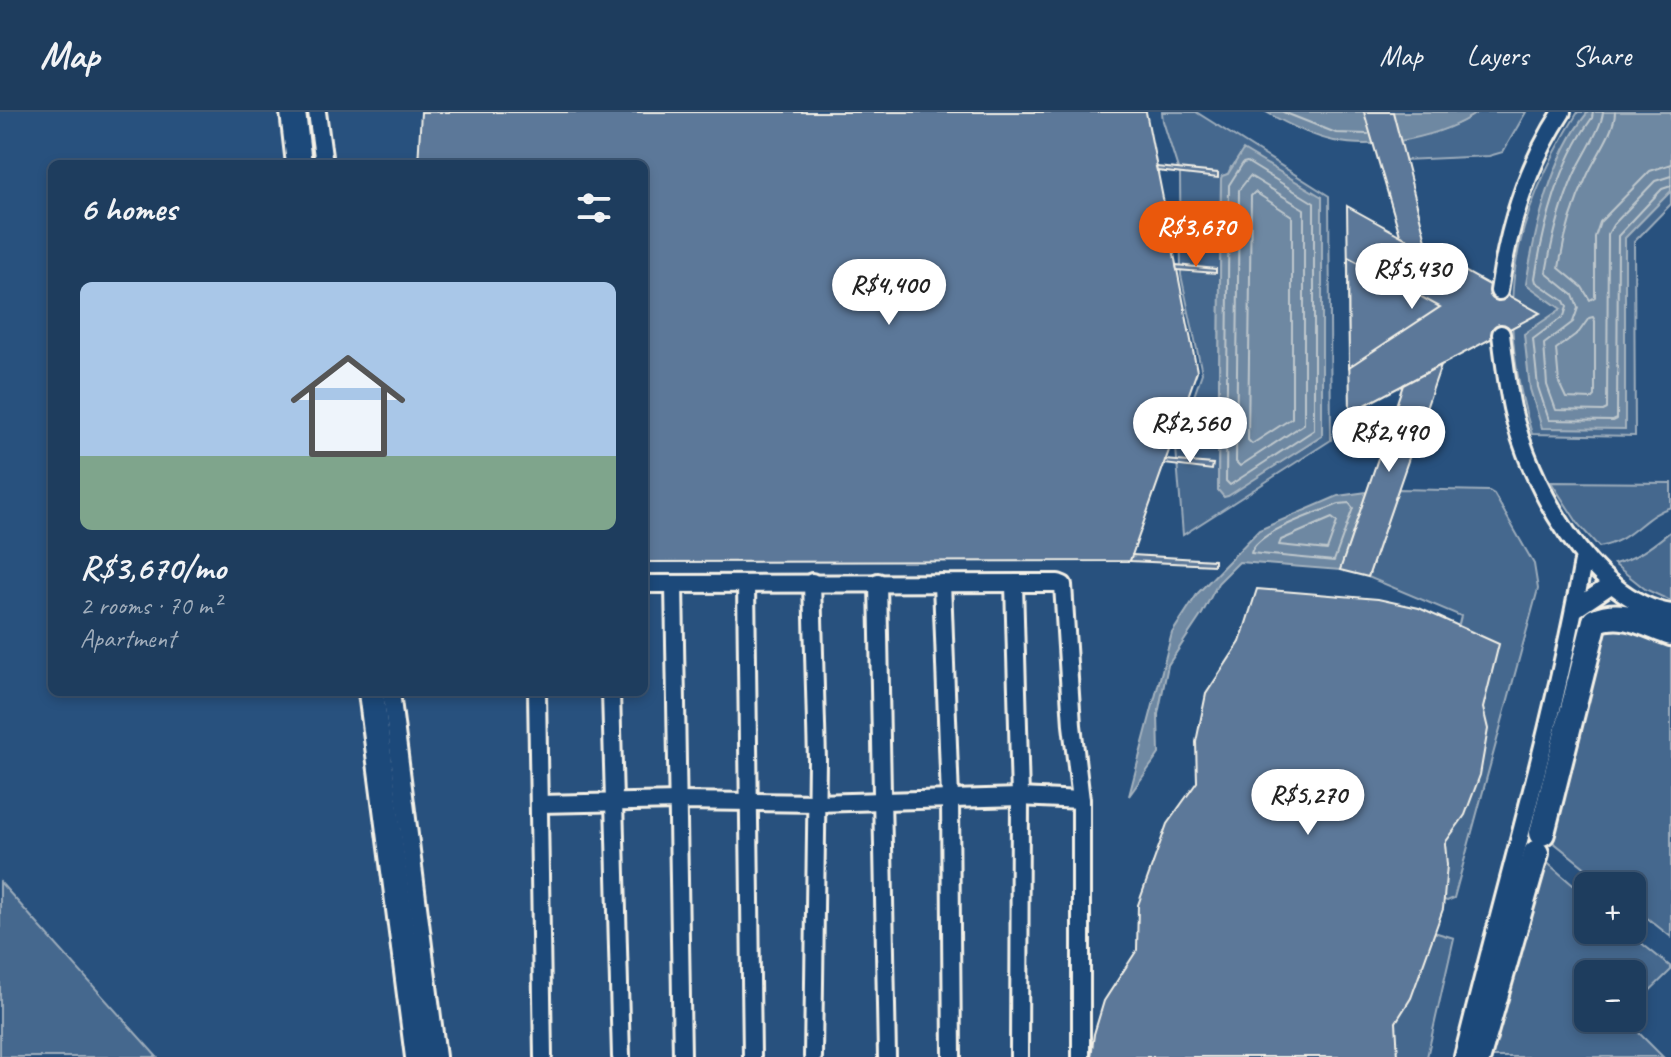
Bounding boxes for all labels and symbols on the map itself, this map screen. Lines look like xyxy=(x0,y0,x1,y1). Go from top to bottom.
pin: R$3,670 xyxy=(1122,201,1270,269)
pin: R$5,430 xyxy=(1338,243,1486,311)
pin: R$4,400 xyxy=(815,259,963,327)
pin: R$2,560 xyxy=(1116,397,1264,465)
pin: R$2,490 xyxy=(1315,406,1463,474)
pin: R$5,270 xyxy=(1234,769,1382,837)

